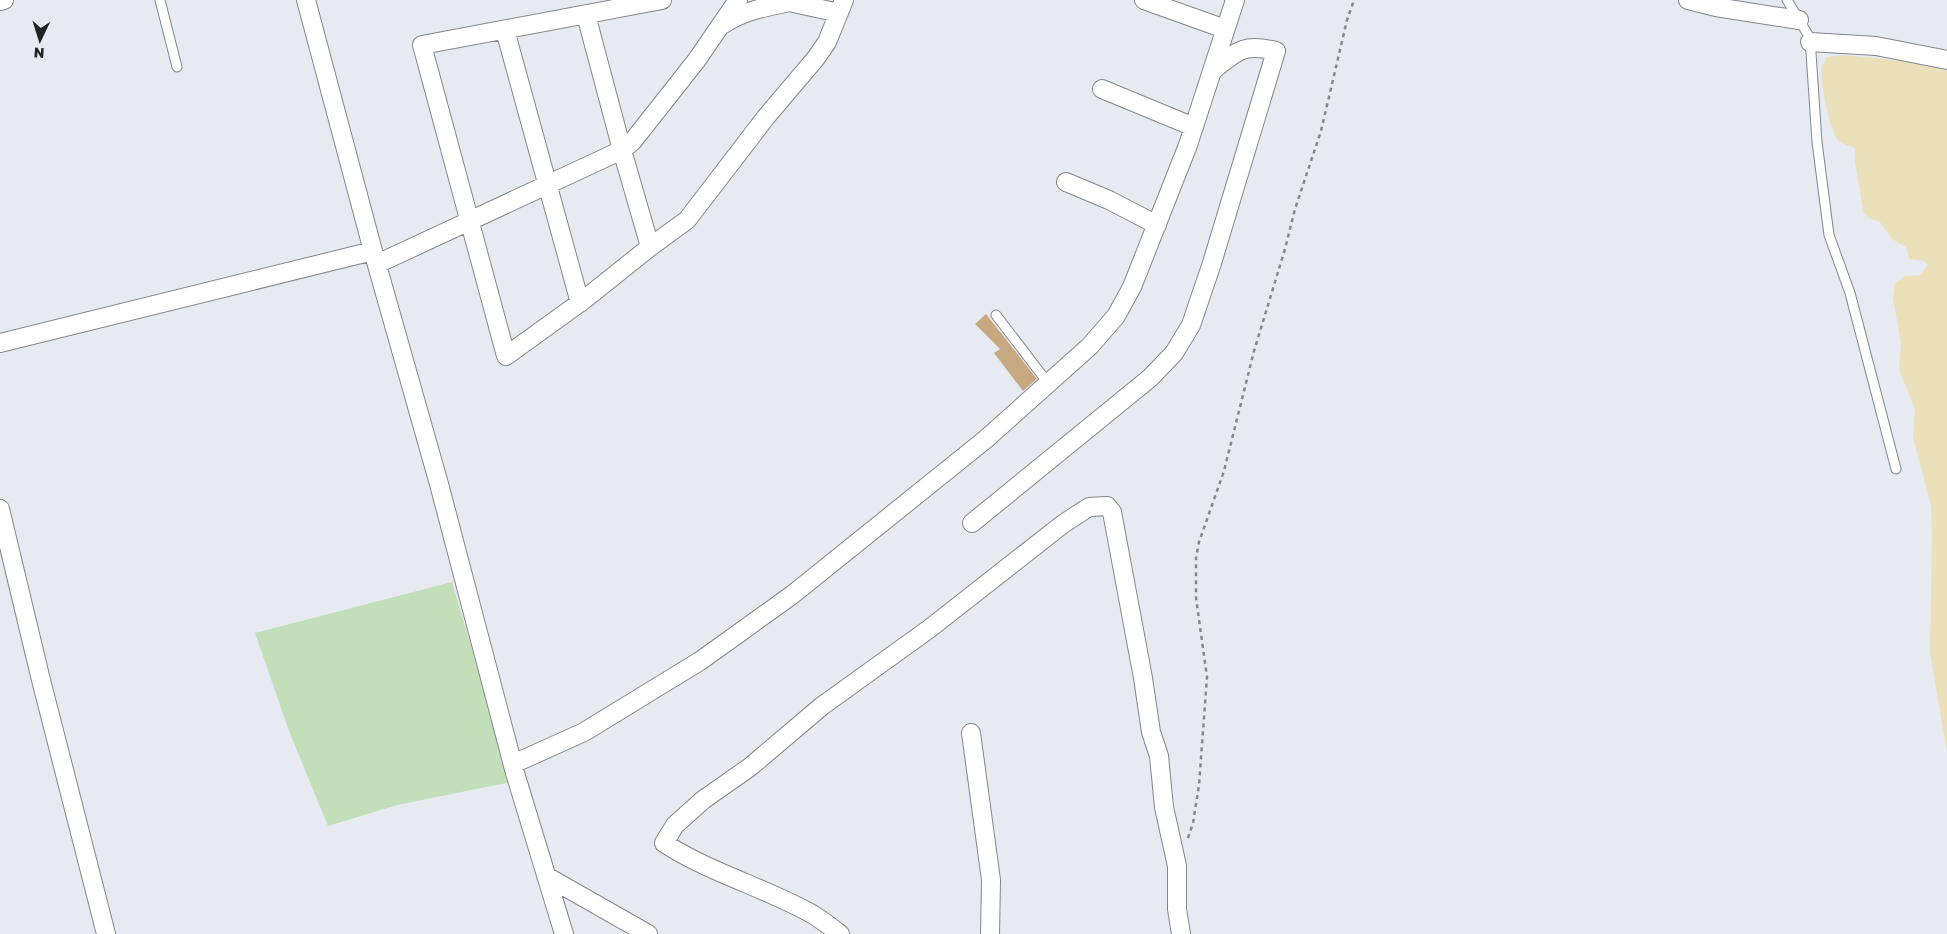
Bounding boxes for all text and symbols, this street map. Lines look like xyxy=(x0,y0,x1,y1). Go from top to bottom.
north arrow xyxy=(15,15,65,65)
text: N xyxy=(33,45,45,62)

